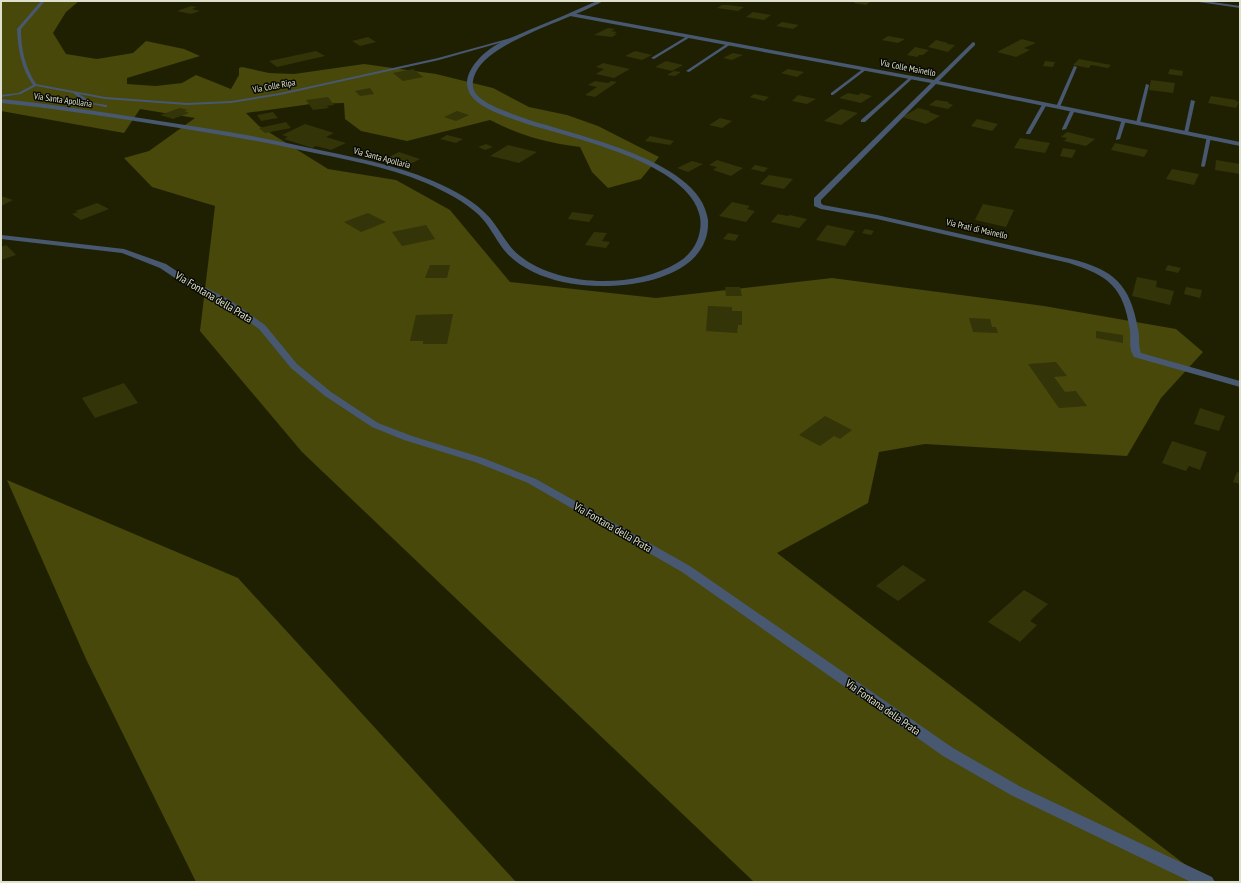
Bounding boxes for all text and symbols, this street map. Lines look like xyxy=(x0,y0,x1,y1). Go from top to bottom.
street label: Via Colle Mainello xyxy=(878,57,937,78)
street label: Via Colle Ripa xyxy=(251,76,296,95)
street label: Via Santa Apollaria xyxy=(32,90,93,109)
street label: Via Santa Apollaria xyxy=(351,144,412,171)
street label: Via Prati di Mainello xyxy=(944,216,1009,241)
street label: Via Fontana della Prata xyxy=(172,268,255,326)
street label: Via Fontana della Prata xyxy=(571,498,655,555)
street label: Via Fontana della Prata xyxy=(842,675,923,738)

